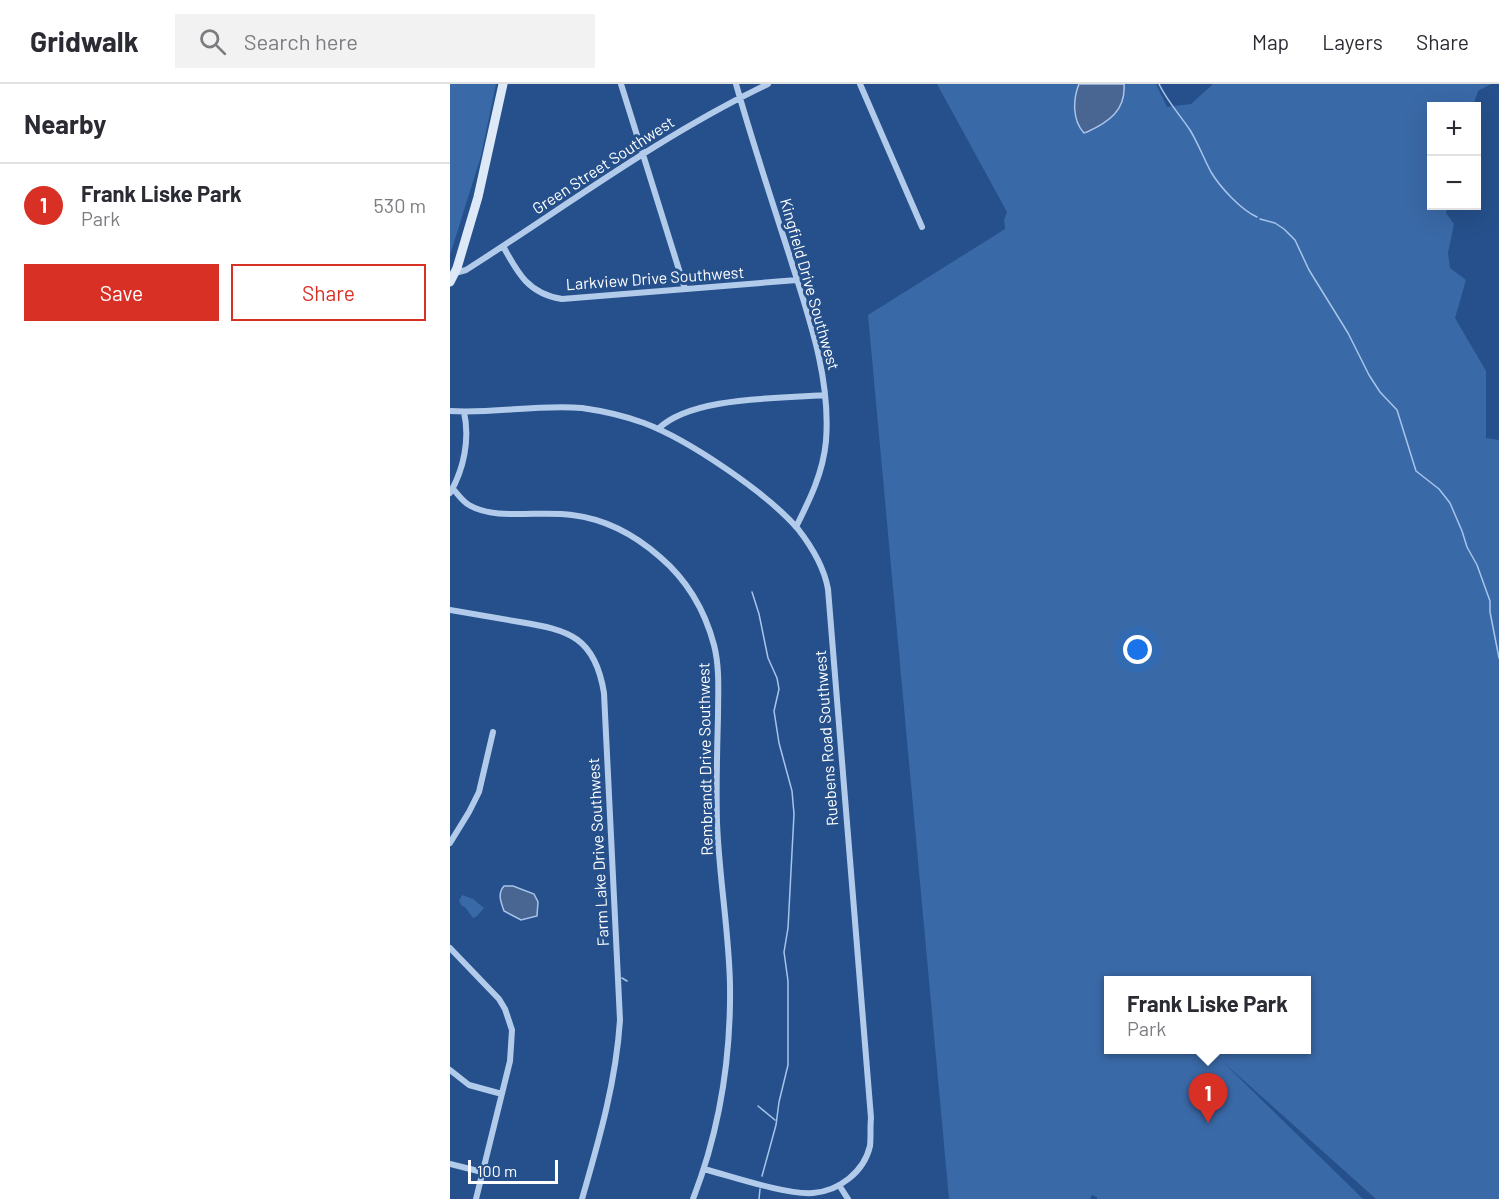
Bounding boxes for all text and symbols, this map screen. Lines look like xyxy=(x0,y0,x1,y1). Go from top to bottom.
search box xyxy=(175,14,595,68)
text: Gridwalk xyxy=(30,24,139,58)
icon: search xyxy=(196,25,229,58)
text: Search here xyxy=(244,28,358,54)
text: Map xyxy=(1252,29,1289,54)
text: Layers xyxy=(1322,29,1383,54)
text: Share xyxy=(1416,29,1469,54)
map controls xyxy=(1427,102,1481,210)
button: + xyxy=(1427,102,1481,156)
text: Nearby xyxy=(24,108,106,139)
street label: Green Street Southwest xyxy=(528,112,677,218)
button: − xyxy=(1427,156,1481,210)
text: Frank Liske Park xyxy=(81,180,242,206)
text: 1 xyxy=(40,193,47,217)
text: 530 m xyxy=(374,193,426,217)
street label: Kingfield Drive Southwest xyxy=(777,196,844,372)
text: Park xyxy=(81,206,120,230)
street label: Larkview Drive Southwest xyxy=(565,262,745,293)
button: Save xyxy=(24,264,219,321)
button: Share xyxy=(231,264,426,321)
your location xyxy=(1123,635,1152,664)
street label: Ruebens Road Southwest xyxy=(810,649,841,827)
street label: Rembrandt Drive Southwest xyxy=(693,662,716,856)
street label: Farm Lake Drive Southwest xyxy=(583,757,612,947)
popup xyxy=(1104,976,1311,1054)
text: Frank Liske Park xyxy=(1127,990,1288,1016)
text: Park xyxy=(1127,1016,1166,1040)
pin: 1 xyxy=(1188,1074,1227,1123)
scale bar xyxy=(468,1157,558,1184)
text: 100 m xyxy=(477,1161,517,1180)

